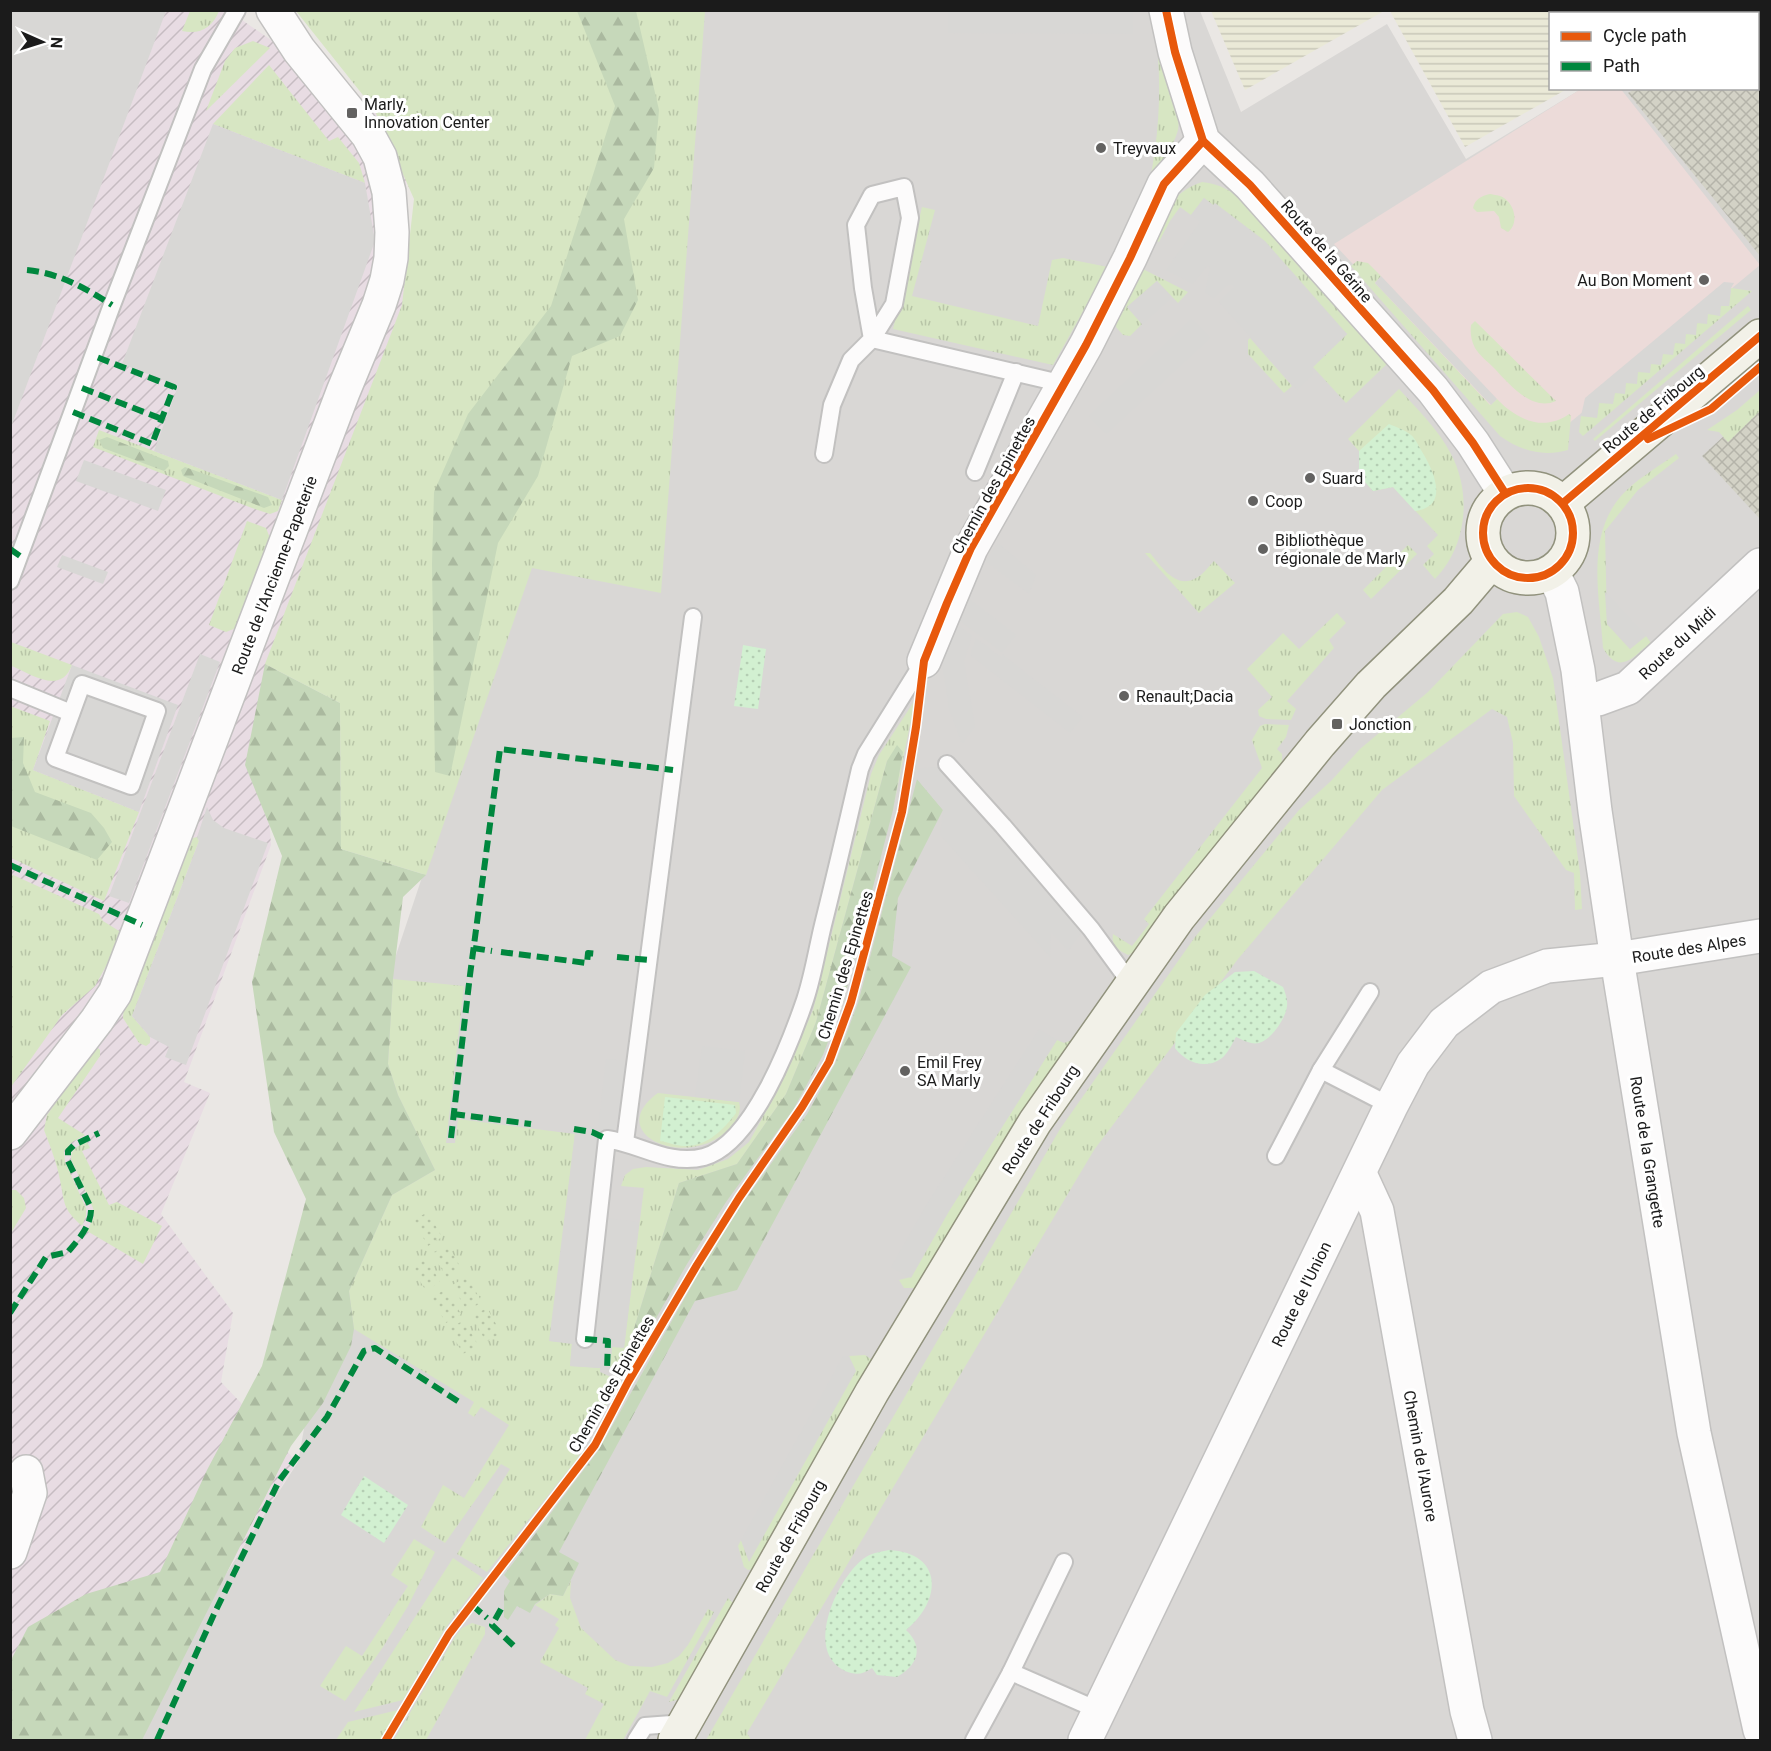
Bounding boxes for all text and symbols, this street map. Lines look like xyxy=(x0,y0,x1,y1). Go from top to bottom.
north arrow xyxy=(12,12,72,72)
legend xyxy=(1549,12,1759,90)
text: Cycle path xyxy=(1603,25,1687,46)
text: N xyxy=(47,37,66,49)
text: Path xyxy=(1603,55,1640,76)
place label: Marly, Innovation Center xyxy=(364,95,490,132)
marker: Marly, Innovation Center xyxy=(345,106,359,120)
place label: Treyvaux xyxy=(1113,139,1176,158)
marker: Treyvaux xyxy=(1094,141,1108,155)
street label: Route de la Gérine xyxy=(1277,196,1376,306)
place label: Au Bon Moment xyxy=(1577,271,1692,290)
marker: Au Bon Moment xyxy=(1697,273,1711,287)
street label: Route de Fribourg xyxy=(1599,362,1708,457)
street label: Chemin des Epinettes xyxy=(948,413,1039,557)
place label: Suard xyxy=(1322,469,1363,488)
marker: Suard xyxy=(1303,471,1317,485)
street label: Route de l'Ancienne-Papeterie xyxy=(228,473,321,677)
place label: Coop xyxy=(1265,492,1303,511)
marker: Coop xyxy=(1246,494,1260,508)
place label: Bibliothèque régionale de Marly xyxy=(1275,531,1406,568)
marker: Bibliothèque régionale de Marly xyxy=(1256,542,1270,556)
street label: Route du Midi xyxy=(1635,603,1720,684)
place label: Renault;Dacia xyxy=(1136,687,1233,706)
marker: Renault;Dacia xyxy=(1117,689,1131,703)
place label: Jonction xyxy=(1349,715,1411,734)
marker: Jonction xyxy=(1330,717,1344,731)
street label: Chemin des Epinettes xyxy=(814,888,877,1042)
street label: Route des Alpes xyxy=(1631,930,1747,967)
place label: Emil Frey SA Marly xyxy=(917,1053,982,1090)
street label: Route de Fribourg xyxy=(998,1061,1083,1177)
marker: Emil Frey SA Marly xyxy=(898,1064,912,1078)
street label: Route de la Grangette xyxy=(1626,1075,1669,1229)
street label: Route de l'Union xyxy=(1268,1239,1335,1350)
street label: Chemin des Epinettes xyxy=(565,1313,658,1456)
street label: Chemin de l'Aurore xyxy=(1400,1389,1441,1523)
street label: Route de Fribourg xyxy=(752,1476,829,1596)

